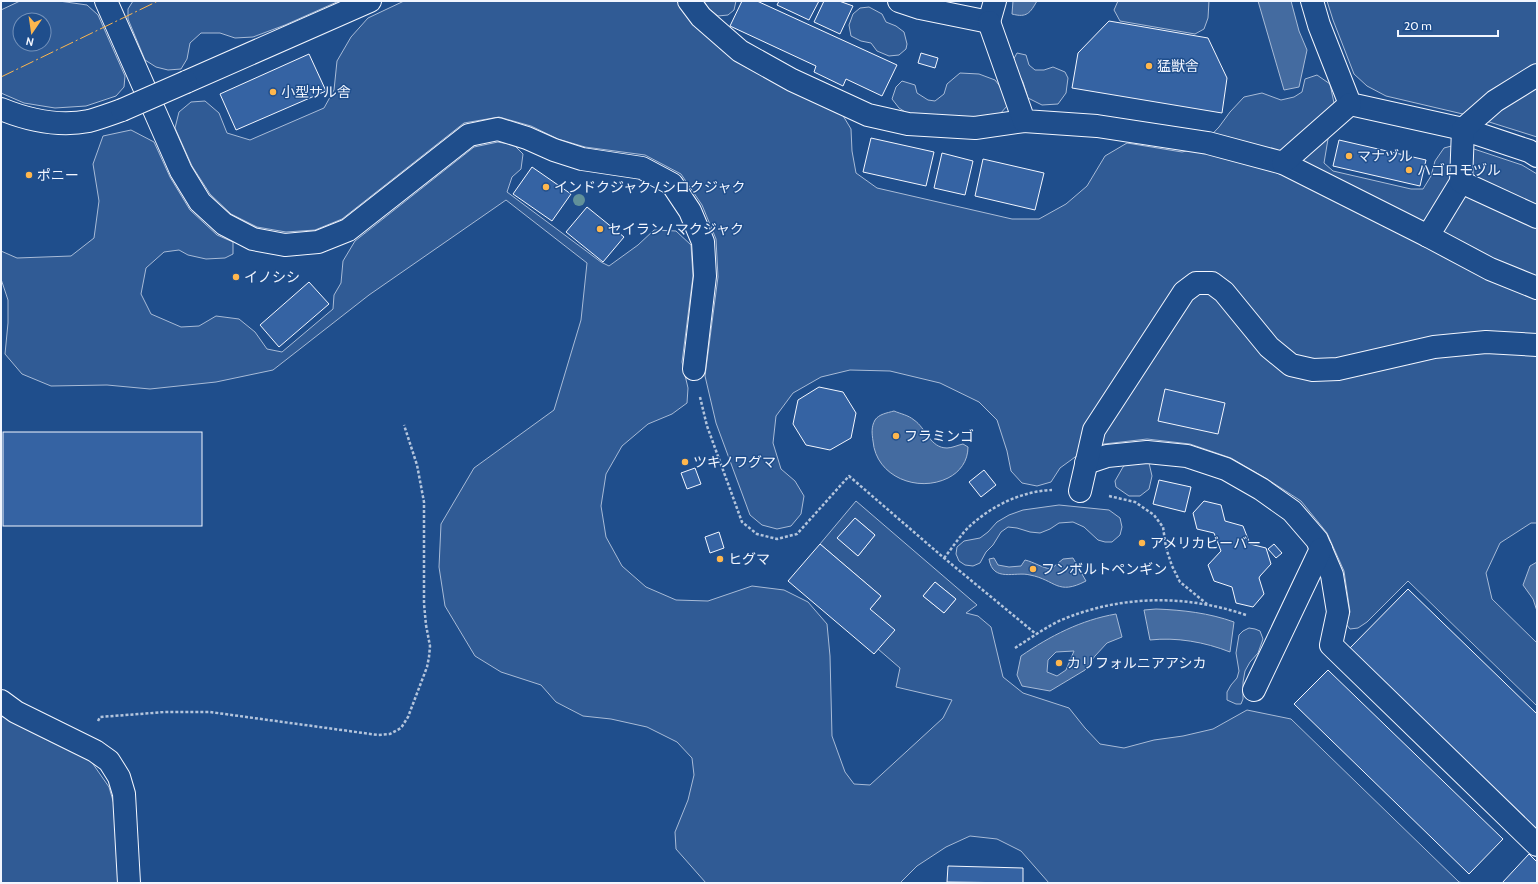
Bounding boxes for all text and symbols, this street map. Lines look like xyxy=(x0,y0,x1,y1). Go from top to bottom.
north arrow xyxy=(12,12,52,52)
scale bar xyxy=(1398,12,1498,38)
text: 20 m xyxy=(1404,18,1432,33)
text: N xyxy=(24,34,35,49)
place label: 猛獣舎 xyxy=(1157,57,1199,75)
marker: 猛獣舎 xyxy=(1144,61,1154,71)
place label: 小型サル舎 xyxy=(281,83,351,101)
marker: 小型サル舎 xyxy=(268,87,278,97)
place label: マナヅル xyxy=(1357,147,1413,165)
marker: マナヅル xyxy=(1344,151,1354,161)
place label: ハゴロモヅル xyxy=(1417,161,1501,179)
marker: ハゴロモヅル xyxy=(1404,165,1414,175)
place label: ポニー xyxy=(37,166,79,184)
marker: ポニー xyxy=(24,170,34,180)
place label: インドクジャク / シロクジャク xyxy=(554,178,745,196)
marker: インドクジャク / シロクジャク xyxy=(541,182,551,192)
place label: セイラン / マクジャク xyxy=(608,220,744,238)
marker: セイラン / マクジャク xyxy=(595,224,605,234)
place label: イノシシ xyxy=(244,268,300,286)
marker: イノシシ xyxy=(231,272,241,282)
place label: フラミンゴ xyxy=(904,427,974,445)
marker: フラミンゴ xyxy=(891,431,901,441)
place label: ツキノワグマ xyxy=(693,453,776,471)
marker: ツキノワグマ xyxy=(680,457,690,467)
place label: アメリカビーバー xyxy=(1150,534,1261,552)
marker: アメリカビーバー xyxy=(1137,538,1147,548)
place label: ヒグマ xyxy=(728,550,770,568)
marker: ヒグマ xyxy=(715,554,725,564)
place label: フンボルトペンギン xyxy=(1041,560,1167,578)
marker: フンボルトペンギン xyxy=(1028,564,1038,574)
place label: カリフォルニアアシカ xyxy=(1067,654,1206,672)
marker: カリフォルニアアシカ xyxy=(1054,658,1064,668)

